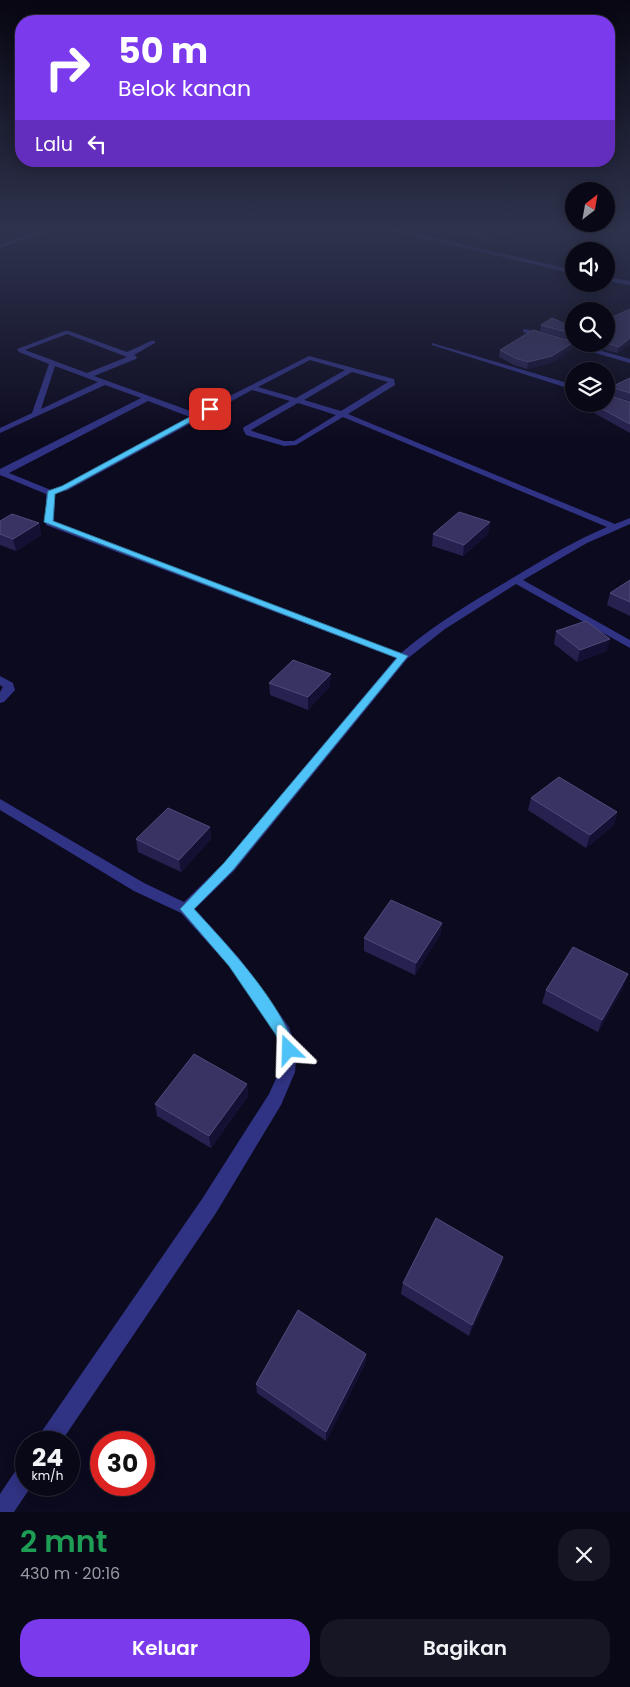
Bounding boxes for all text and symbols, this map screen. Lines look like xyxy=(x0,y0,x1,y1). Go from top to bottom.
text: 50 m xyxy=(118,26,208,75)
icon: right xyxy=(35,35,100,100)
text: Belok kanan xyxy=(118,73,251,104)
icon: left xyxy=(83,130,111,158)
text: Lalu xyxy=(35,131,73,158)
north arrow xyxy=(565,182,615,232)
map controls xyxy=(565,182,615,412)
button: sound xyxy=(565,242,615,292)
button: search xyxy=(565,302,615,352)
button: layers xyxy=(565,362,615,412)
pin xyxy=(189,388,231,430)
icon: arrive xyxy=(196,395,224,423)
position arrow xyxy=(262,1023,314,1075)
speed limit sign: 30 xyxy=(90,1431,155,1496)
text: 24 xyxy=(32,1440,63,1475)
text: km/h xyxy=(32,1467,63,1484)
text: 2 mnt xyxy=(20,1520,107,1563)
button: close xyxy=(558,1529,610,1581)
text: 430 m · 20:16 xyxy=(20,1562,120,1585)
button: Keluar xyxy=(20,1619,310,1677)
button: Bagikan xyxy=(320,1619,610,1677)

